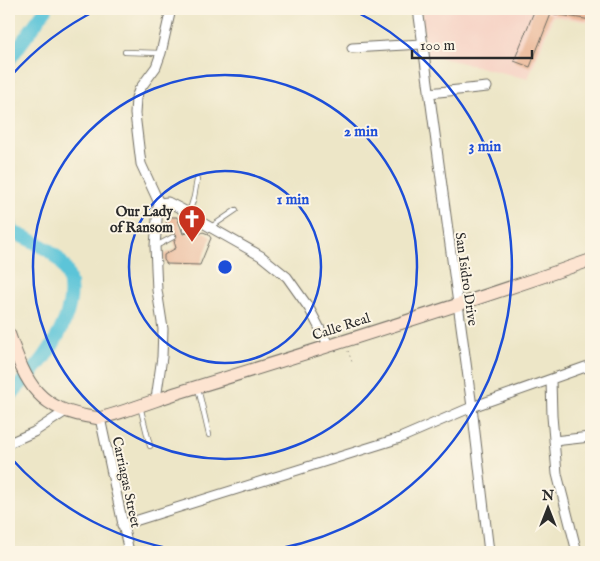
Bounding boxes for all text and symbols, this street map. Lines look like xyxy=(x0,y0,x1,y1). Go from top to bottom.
scale bar xyxy=(412,28,532,60)
text: 100 m xyxy=(420,36,456,55)
text: 2 min xyxy=(344,122,378,141)
text: 3 min xyxy=(469,137,501,156)
text: 1 min xyxy=(277,190,309,209)
place label: Our Lady of Ransom xyxy=(110,203,174,237)
church icon: Our Lady of Ransom xyxy=(177,204,207,243)
street label: San Isidro Drive xyxy=(451,231,482,328)
centre of rings xyxy=(216,258,234,276)
street label: Calle Real xyxy=(310,309,373,345)
street label: Carriagas Street xyxy=(108,435,144,530)
north arrow xyxy=(522,484,572,534)
text: N xyxy=(541,487,554,505)

